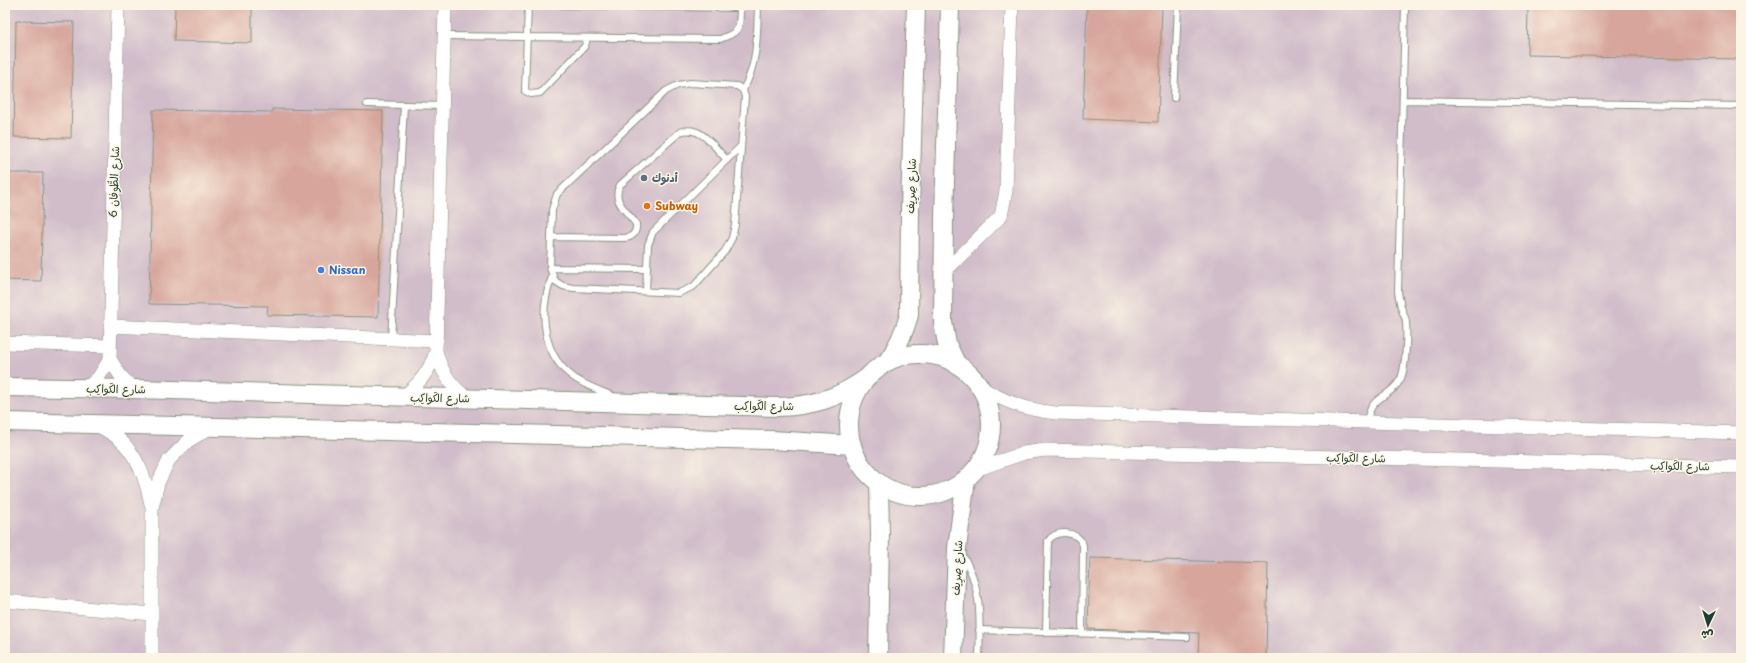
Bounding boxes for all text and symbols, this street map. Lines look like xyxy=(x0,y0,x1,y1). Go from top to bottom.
street label: شارع الطُّوفان 6 xyxy=(104,146,124,218)
street label: شارع صِرِيف xyxy=(901,158,921,214)
place label: أدنوك xyxy=(652,169,678,186)
marker: أدنوك xyxy=(639,173,649,183)
place label: Subway xyxy=(655,197,698,214)
marker: Subway xyxy=(642,201,652,211)
place label: Nissan xyxy=(329,261,366,278)
marker: Nissan xyxy=(316,265,326,275)
street label: شارع الكَواكِب xyxy=(86,379,146,399)
street label: شارع الكَواكِب xyxy=(410,388,470,408)
street label: شارع الكَواكِب xyxy=(734,397,794,415)
street label: شارع الكَواكِب xyxy=(1326,448,1386,468)
street label: شارع الكَواكِب xyxy=(1650,456,1710,476)
street label: شارع صِرِيف xyxy=(947,540,967,596)
north arrow xyxy=(1688,605,1728,645)
text: ش xyxy=(1701,627,1714,644)

